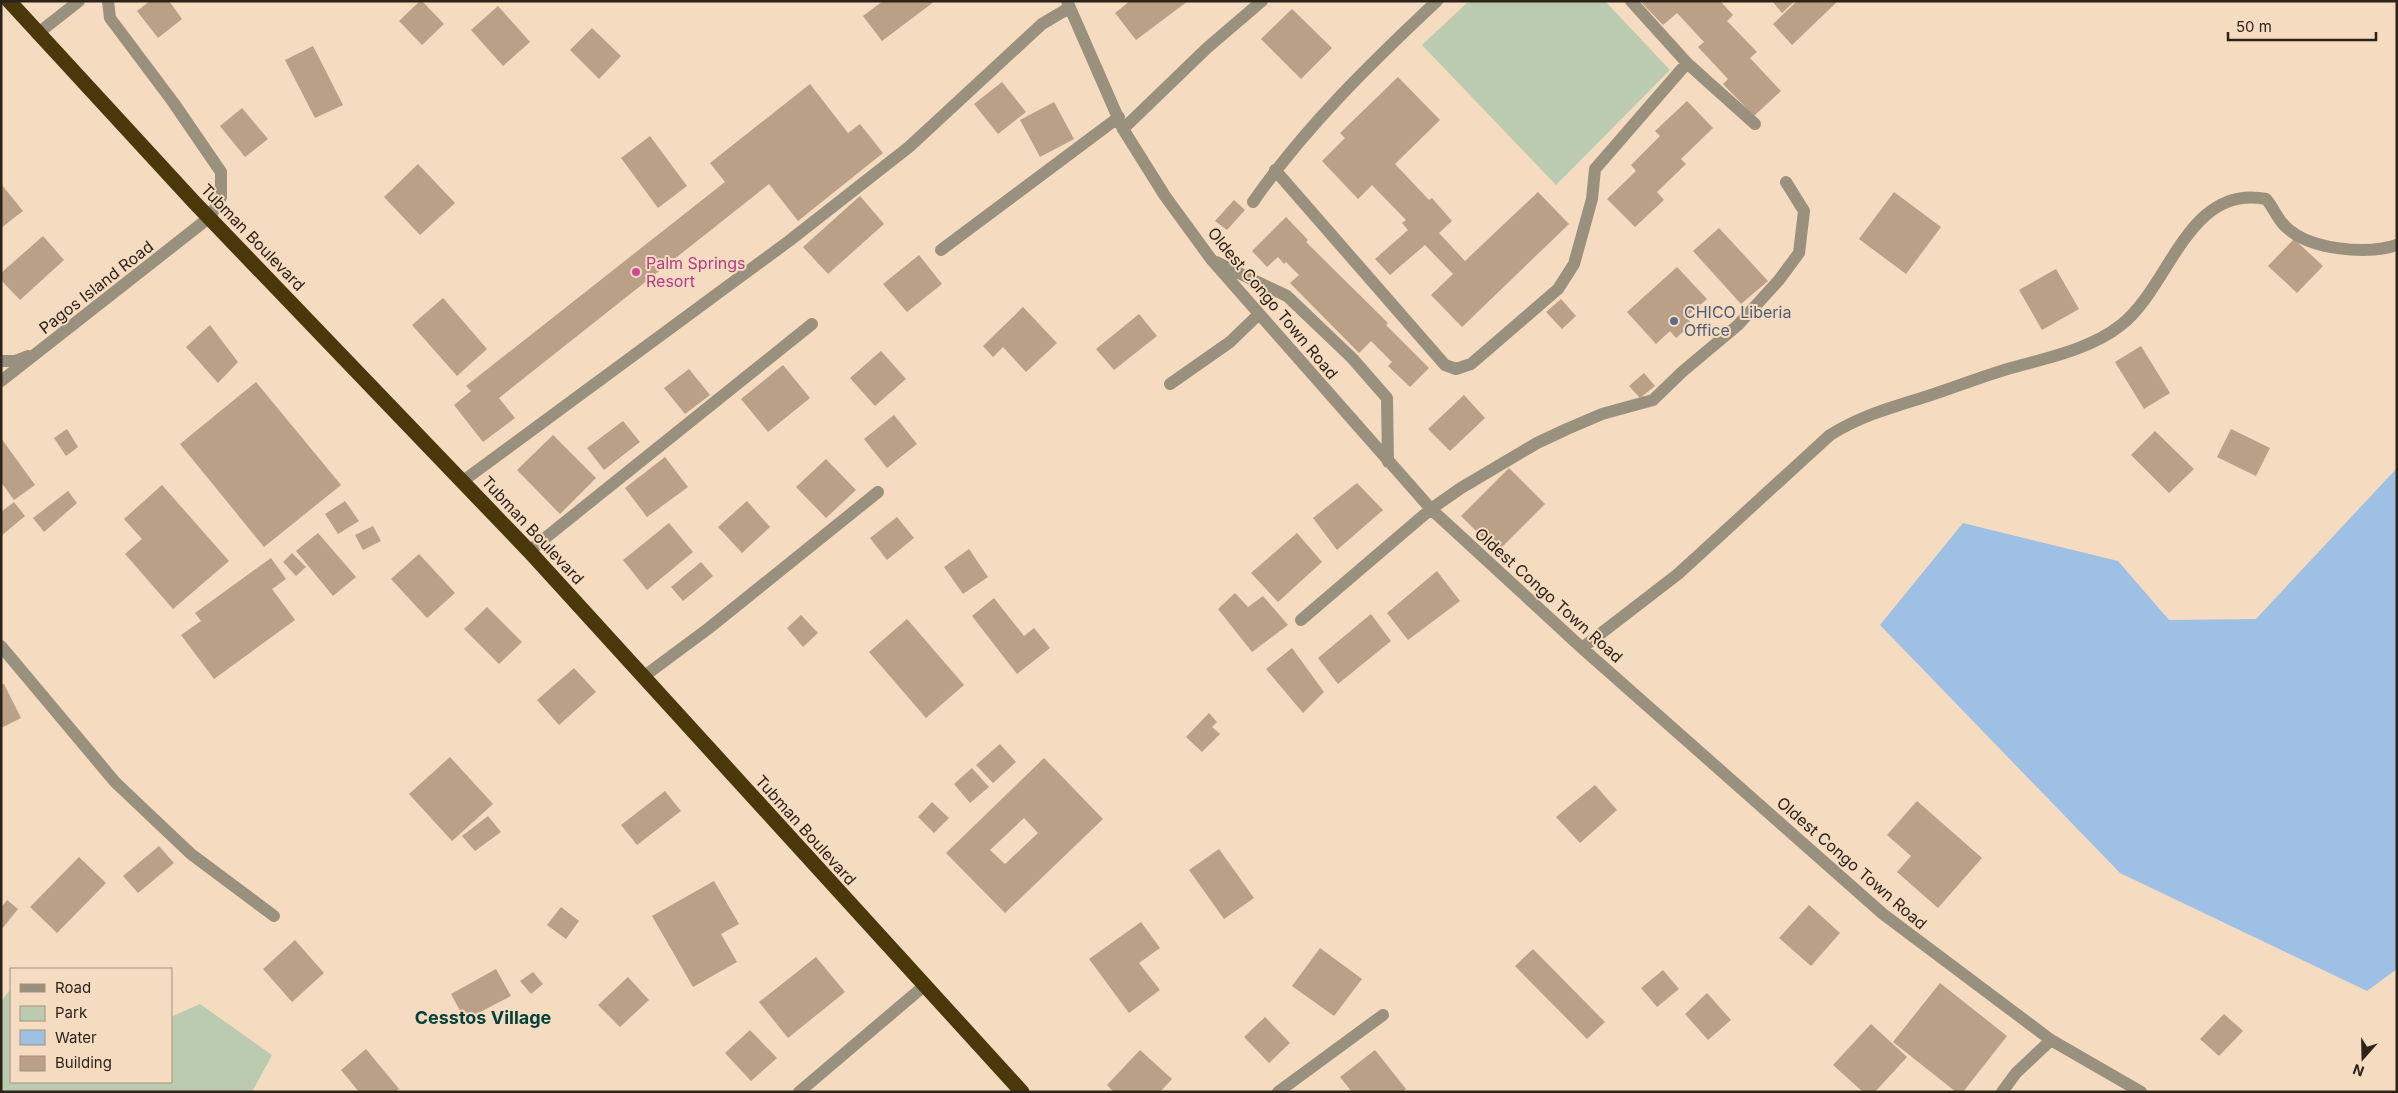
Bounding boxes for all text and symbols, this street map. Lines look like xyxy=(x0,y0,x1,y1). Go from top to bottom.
scale bar xyxy=(2228,10,2376,42)
text: 50 m xyxy=(2236,17,2272,36)
street label: Tubman Boulevard xyxy=(197,179,309,295)
street label: Oldest Congo Town Road xyxy=(1204,223,1342,383)
street label: Pagos Island Road xyxy=(35,236,157,338)
place label: Palm Springs Resort xyxy=(646,253,746,291)
marker: Palm Springs Resort xyxy=(630,266,642,278)
place label: CHICO Liberia Office xyxy=(1684,302,1791,340)
marker: CHICO Liberia Office xyxy=(1668,315,1680,327)
street label: Tubman Boulevard xyxy=(478,472,588,588)
street label: Oldest Congo Town Road xyxy=(1471,523,1627,667)
street label: Tubman Boulevard xyxy=(751,771,861,889)
street label: Oldest Congo Town Road xyxy=(1773,792,1931,934)
legend xyxy=(10,968,172,1083)
text: Road xyxy=(55,978,91,997)
text: Park xyxy=(55,1003,88,1022)
district label: Cesstos Village xyxy=(415,1007,552,1028)
text: Water xyxy=(55,1028,97,1047)
north arrow xyxy=(2338,1033,2388,1083)
text: Building xyxy=(55,1053,112,1072)
text: N xyxy=(2350,1061,2366,1080)

